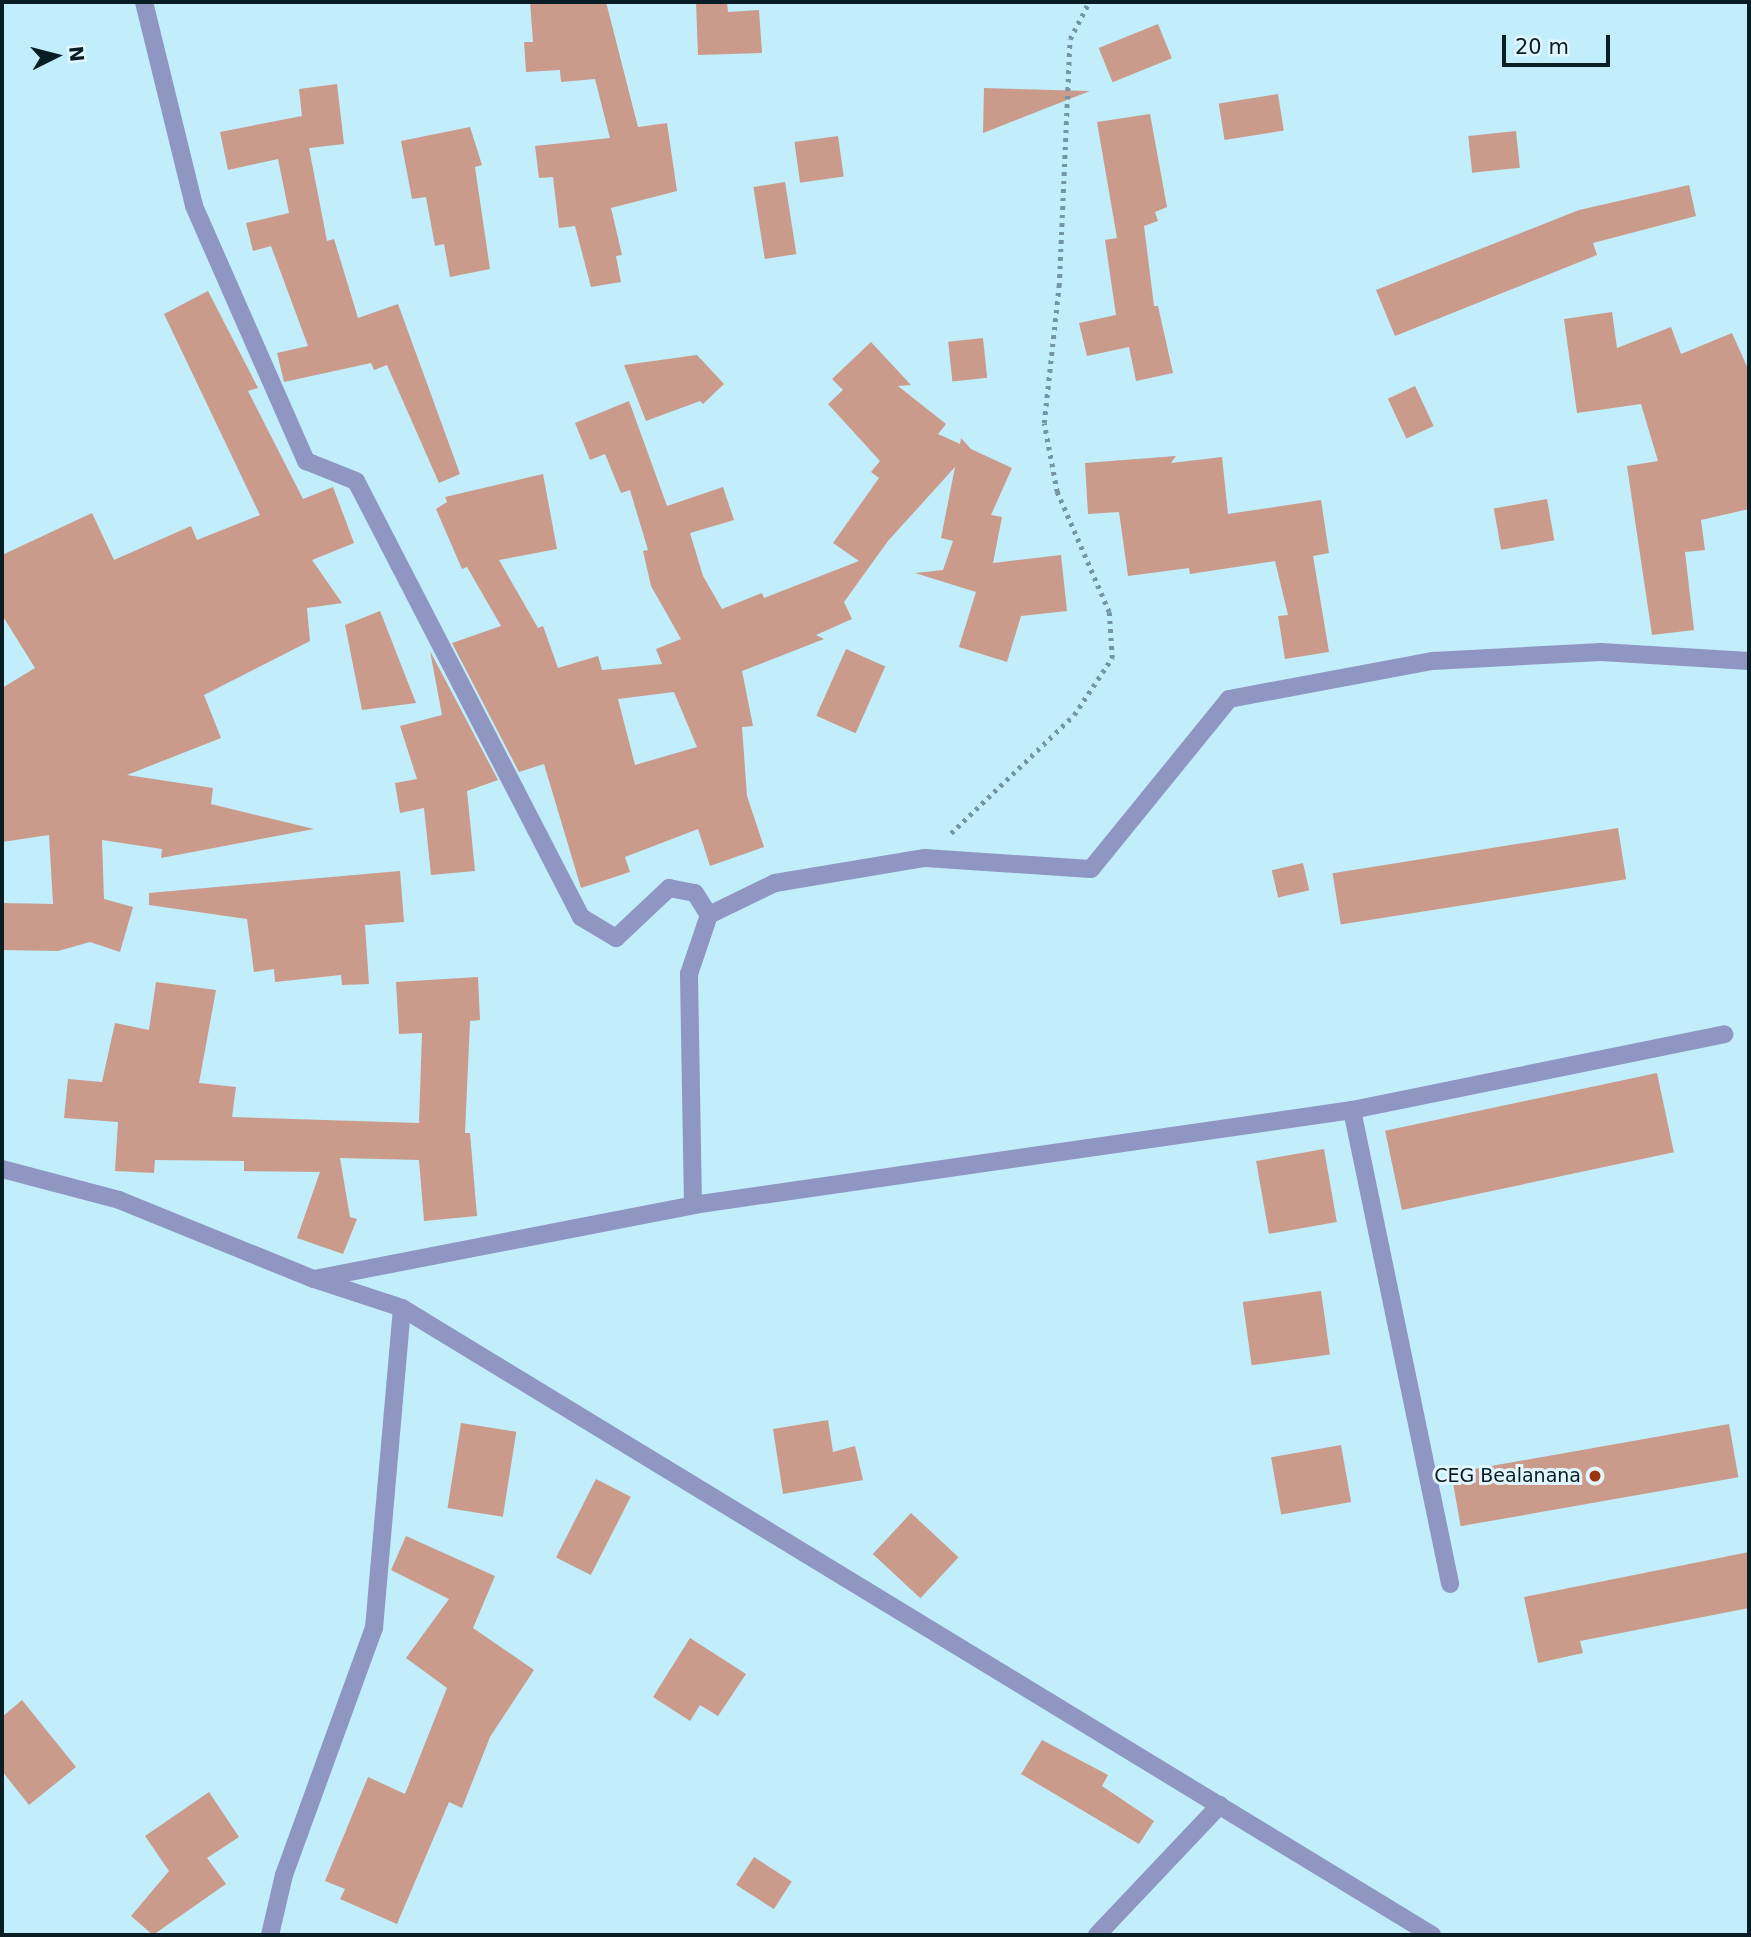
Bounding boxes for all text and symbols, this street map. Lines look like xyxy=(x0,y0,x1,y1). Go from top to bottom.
north arrow xyxy=(21,21,91,91)
scale bar xyxy=(1506,21,1614,65)
text: 20 m xyxy=(1515,35,1569,59)
text: N xyxy=(65,45,89,63)
place label: CEG Bealanana xyxy=(1434,1465,1581,1487)
marker: CEG Bealanana xyxy=(1587,1468,1603,1484)

